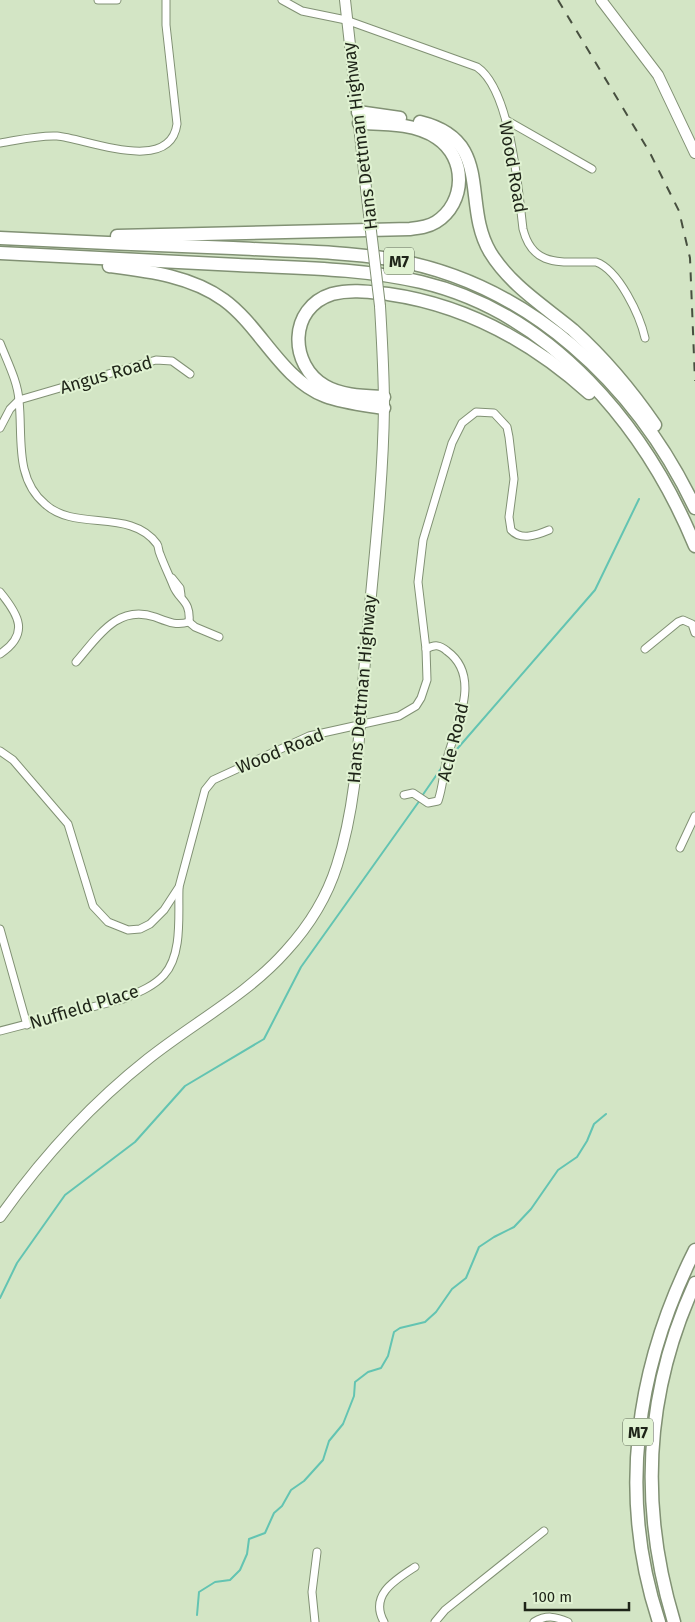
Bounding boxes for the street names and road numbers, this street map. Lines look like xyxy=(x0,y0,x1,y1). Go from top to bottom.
street label: Hans Dettman Highway xyxy=(338,41,382,231)
street label: Wood Road xyxy=(494,119,532,215)
road number: M7 xyxy=(384,248,414,274)
street label: Angus Road xyxy=(57,351,155,399)
street label: Hans Dettman Highway xyxy=(343,594,381,784)
street label: Acle Road xyxy=(433,700,473,784)
street label: Wood Road xyxy=(233,723,327,779)
street label: Nuffield Place xyxy=(27,980,141,1034)
road number: M7 xyxy=(623,1418,653,1445)

